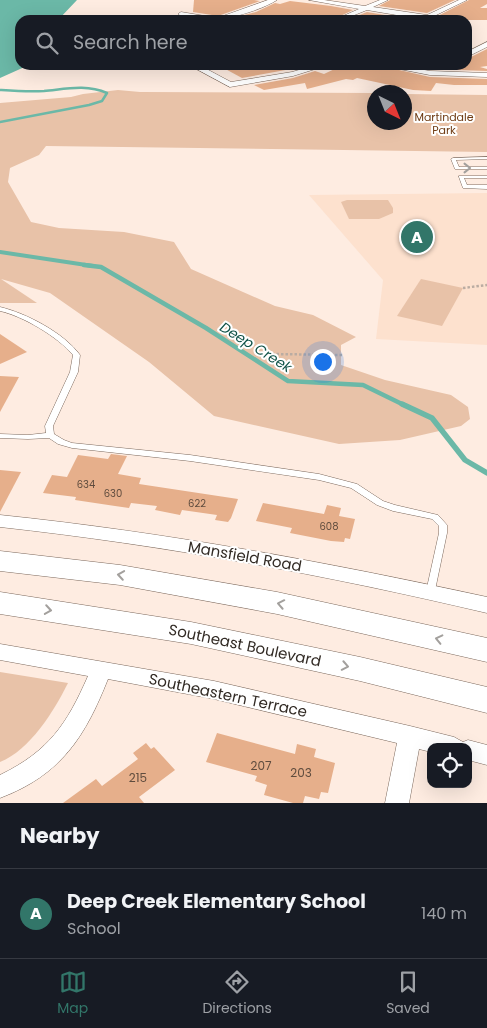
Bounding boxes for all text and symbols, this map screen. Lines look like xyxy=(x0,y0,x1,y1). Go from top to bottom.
search box xyxy=(15,15,472,70)
icon: search xyxy=(33,29,61,57)
text: Search here xyxy=(73,29,187,56)
north arrow xyxy=(367,85,412,130)
park label: Martindale Park xyxy=(414,109,474,138)
one-way arrow xyxy=(463,163,471,173)
pin: A xyxy=(401,218,433,256)
water label: Deep Creek xyxy=(216,317,297,377)
your location xyxy=(310,349,336,375)
house number: 634 xyxy=(77,477,95,492)
house number: 630 xyxy=(104,486,122,501)
house number: 622 xyxy=(188,496,206,511)
house number: 608 xyxy=(320,519,338,534)
street label: Mansfield Road xyxy=(186,536,304,576)
one-way arrow xyxy=(117,570,125,581)
one-way arrow xyxy=(276,599,285,610)
one-way arrow xyxy=(44,605,53,615)
street label: Southeast Boulevard xyxy=(167,619,323,671)
one-way arrow xyxy=(435,634,444,645)
one-way arrow xyxy=(341,660,350,671)
street label: Southeastern Terrace xyxy=(147,668,309,722)
map controls xyxy=(427,743,472,788)
button: locate xyxy=(427,743,472,788)
house number: 207 xyxy=(251,757,272,774)
house number: 203 xyxy=(290,764,312,781)
house number: 215 xyxy=(129,769,147,786)
text: Nearby xyxy=(20,821,100,850)
text: Deep Creek Elementary School xyxy=(67,888,366,915)
text: A xyxy=(30,902,42,925)
text: 140 m xyxy=(421,902,467,925)
text: School xyxy=(67,917,121,940)
tab: Map xyxy=(57,968,88,1019)
tab: Directions xyxy=(202,968,272,1019)
tab: Saved xyxy=(386,968,430,1019)

